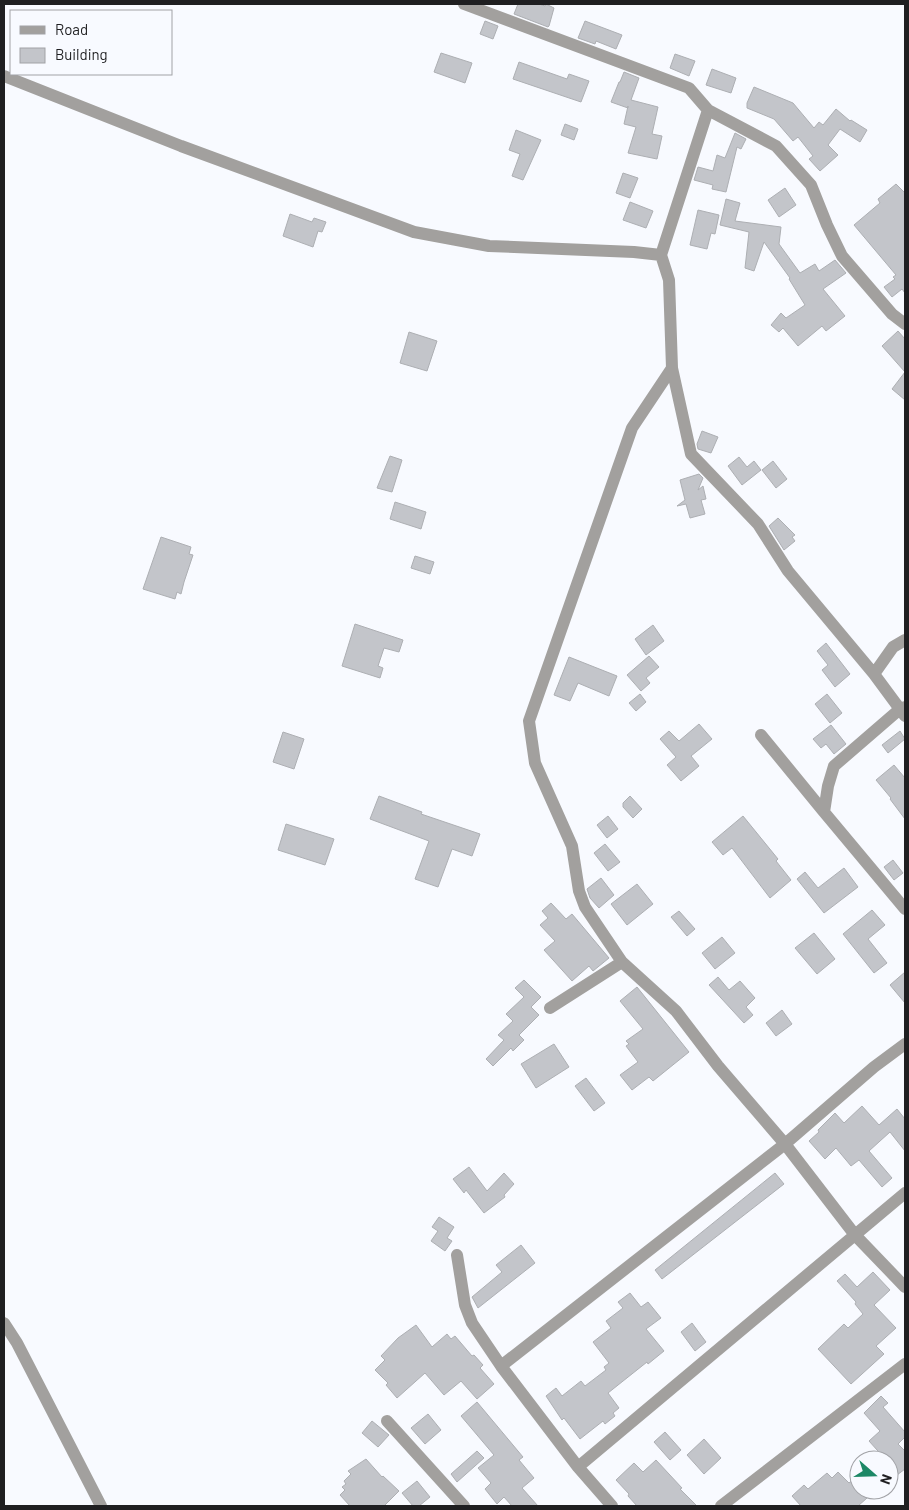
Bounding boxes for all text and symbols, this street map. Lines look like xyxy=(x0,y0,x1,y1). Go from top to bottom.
legend xyxy=(10,10,172,75)
text: Road xyxy=(55,20,88,38)
text: Building xyxy=(55,45,108,63)
north arrow xyxy=(849,1450,899,1500)
text: N xyxy=(877,1472,896,1487)

